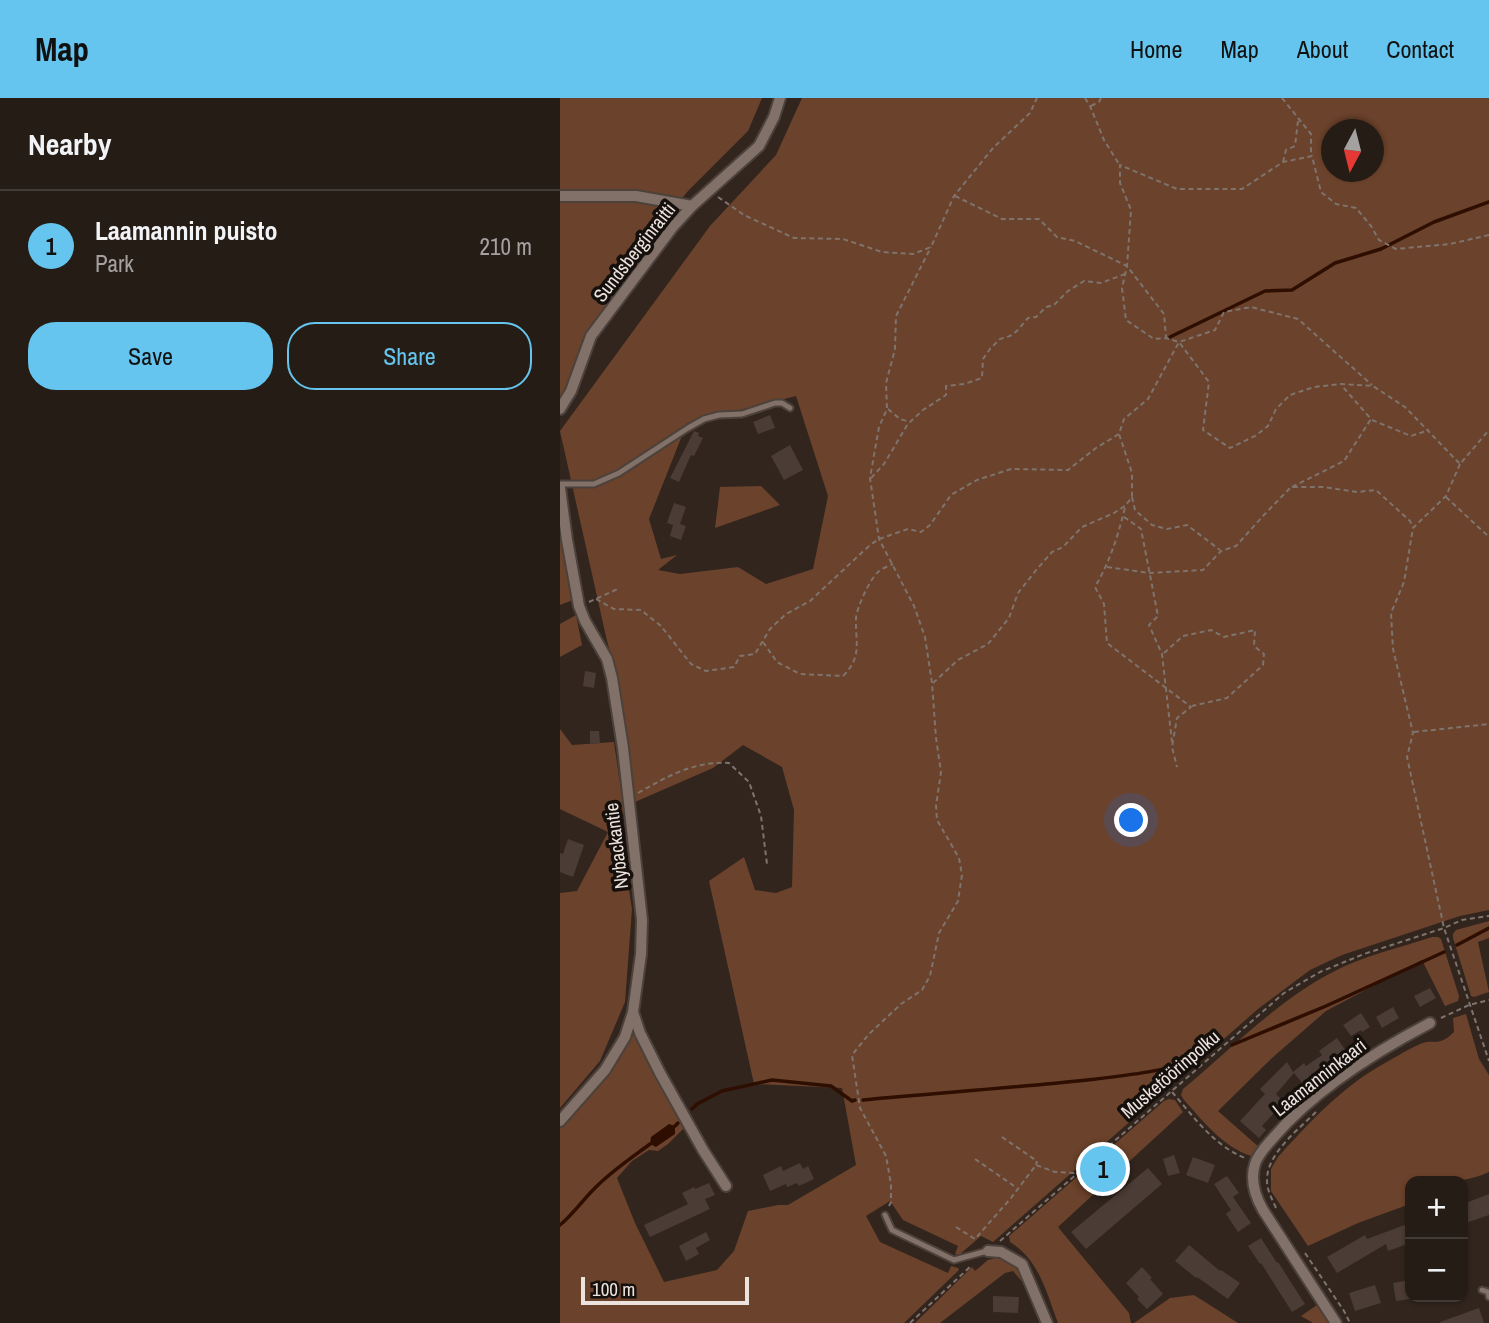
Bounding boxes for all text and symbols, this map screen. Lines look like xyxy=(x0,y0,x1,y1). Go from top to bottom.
text: Map xyxy=(35,27,89,71)
text: Home xyxy=(1130,33,1182,65)
text: Map xyxy=(1220,33,1259,65)
text: About xyxy=(1297,33,1348,65)
text: Contact xyxy=(1386,33,1454,65)
north arrow xyxy=(1321,119,1384,182)
text: Nearby xyxy=(28,124,111,164)
street label: Sundsberginraitti xyxy=(587,197,681,307)
text: Laamannin puisto xyxy=(95,213,277,248)
text: 1 xyxy=(46,231,56,262)
text: 210 m xyxy=(480,231,532,262)
text: Park xyxy=(95,248,134,279)
button: Save xyxy=(28,322,273,390)
button: Share xyxy=(287,322,532,390)
street label: Nybackantie xyxy=(598,801,634,891)
your location xyxy=(1114,803,1148,837)
street label: Musketöörinpolku xyxy=(1115,1024,1225,1124)
street label: Laamanninkaari xyxy=(1267,1032,1371,1122)
pin: 1 xyxy=(1080,1143,1126,1195)
map controls xyxy=(1405,1176,1468,1302)
button: + xyxy=(1405,1176,1468,1239)
button: − xyxy=(1405,1239,1468,1302)
scale bar xyxy=(581,1274,749,1306)
text: 100 m xyxy=(592,1276,635,1302)

